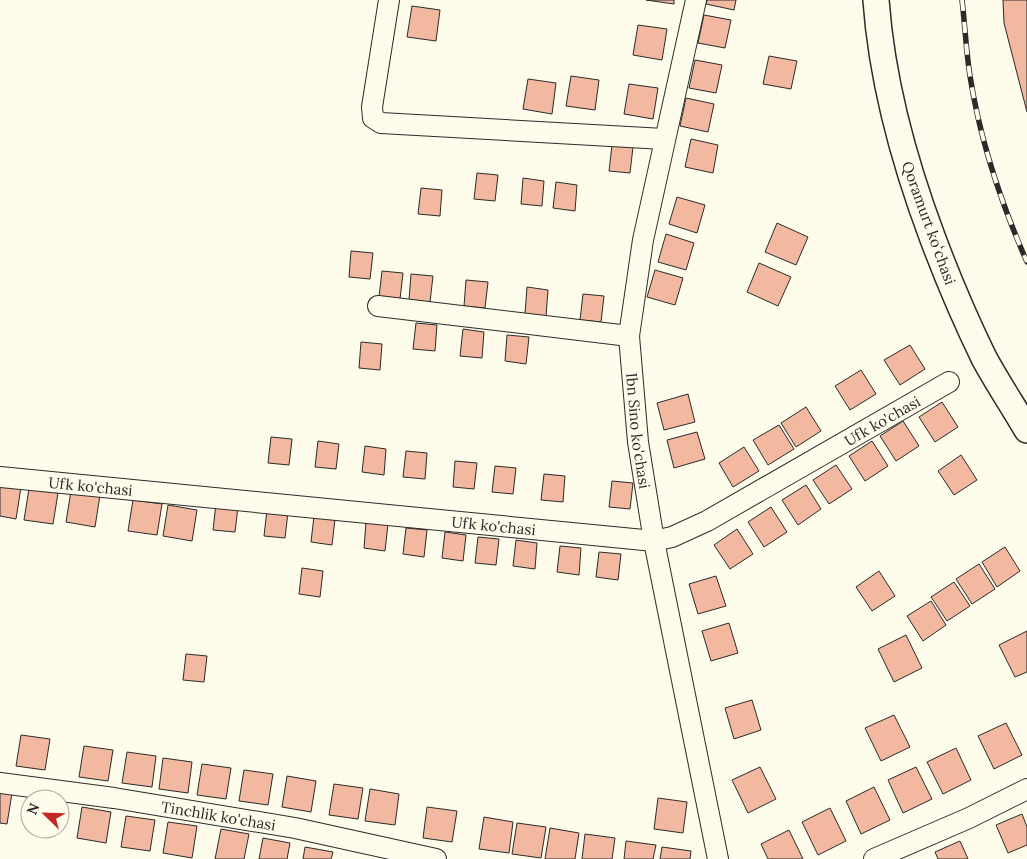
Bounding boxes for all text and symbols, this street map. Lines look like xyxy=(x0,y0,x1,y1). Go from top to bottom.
street label: Qoramurt koʻchasi xyxy=(898,159,960,287)
street label: Ibn Sino ko'chasi xyxy=(623,372,655,490)
street label: Ufk ko'chasi xyxy=(841,391,923,450)
street label: Ufk ko'chasi xyxy=(48,472,134,499)
street label: Ufk ko'chasi xyxy=(451,512,537,539)
north arrow xyxy=(20,789,70,839)
street label: Tinchlik ko'chasi xyxy=(160,797,277,834)
text: N xyxy=(23,800,44,817)

